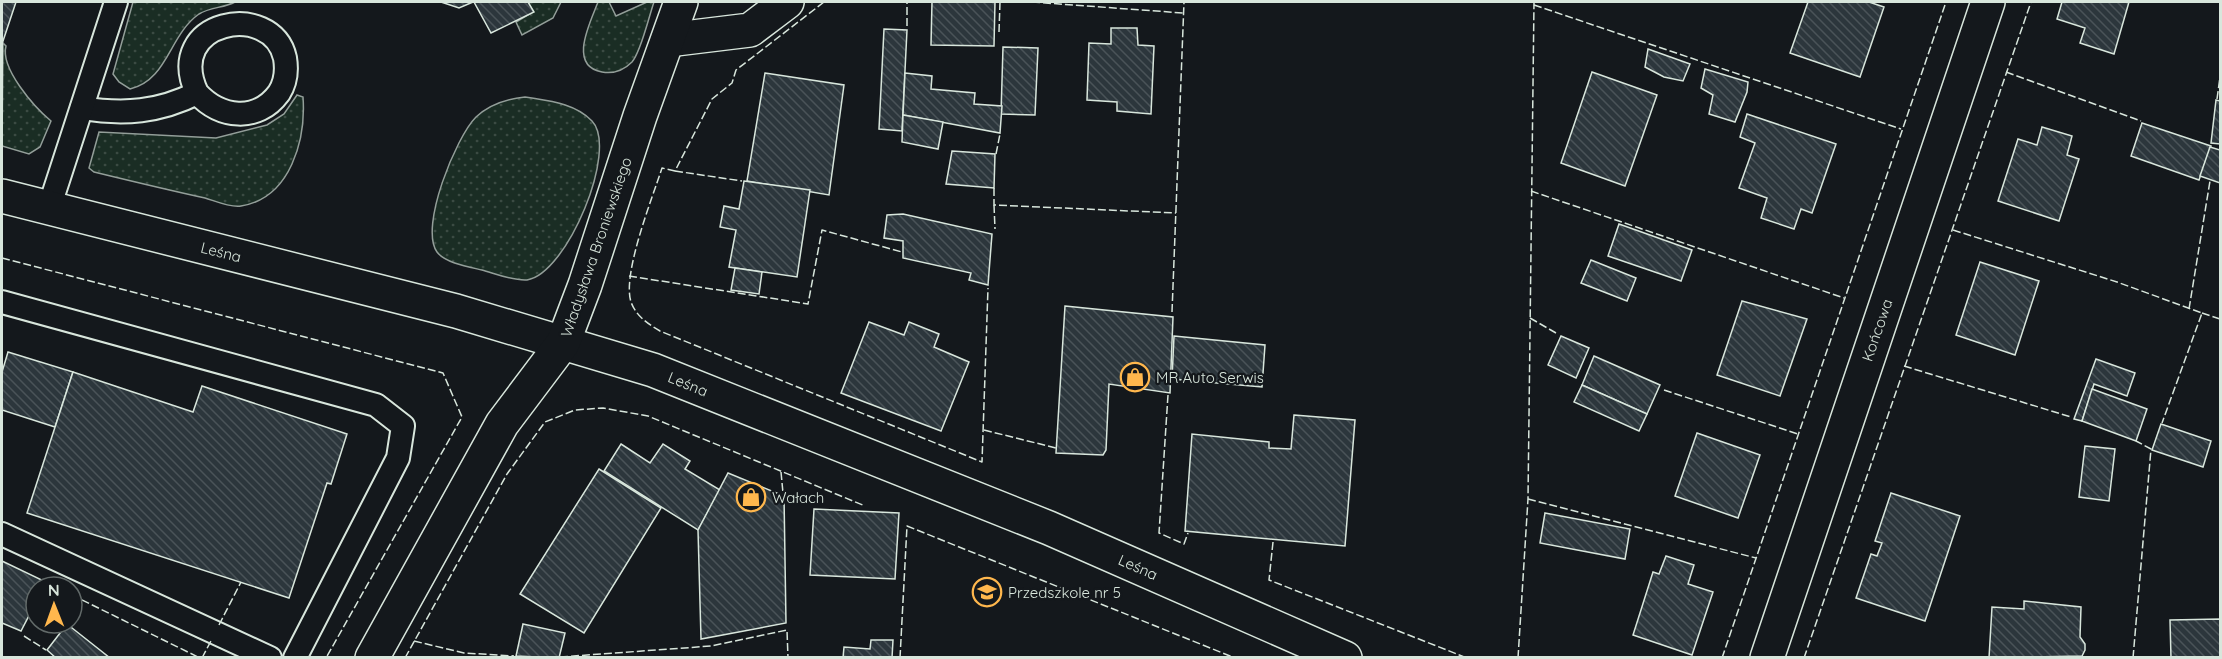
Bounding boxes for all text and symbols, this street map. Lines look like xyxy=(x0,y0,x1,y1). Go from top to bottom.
street label: Władysława Broniewskiego xyxy=(556,154,636,340)
street label: Leśna xyxy=(199,238,243,266)
street label: Końcowa xyxy=(1857,296,1897,364)
shop icon: MR Auto Serwis xyxy=(1119,361,1151,393)
street label: Leśna xyxy=(665,367,711,401)
place label: MR Auto Serwis xyxy=(1156,368,1264,387)
shop icon: Wałach xyxy=(735,481,767,513)
place label: Wałach xyxy=(772,488,824,507)
street label: Leśna xyxy=(1115,550,1161,584)
north arrow xyxy=(24,575,84,635)
school or university icon: Przedszkole nr 5 xyxy=(971,576,1003,608)
text: N xyxy=(48,580,60,600)
place label: Przedszkole nr 5 xyxy=(1008,583,1121,602)

